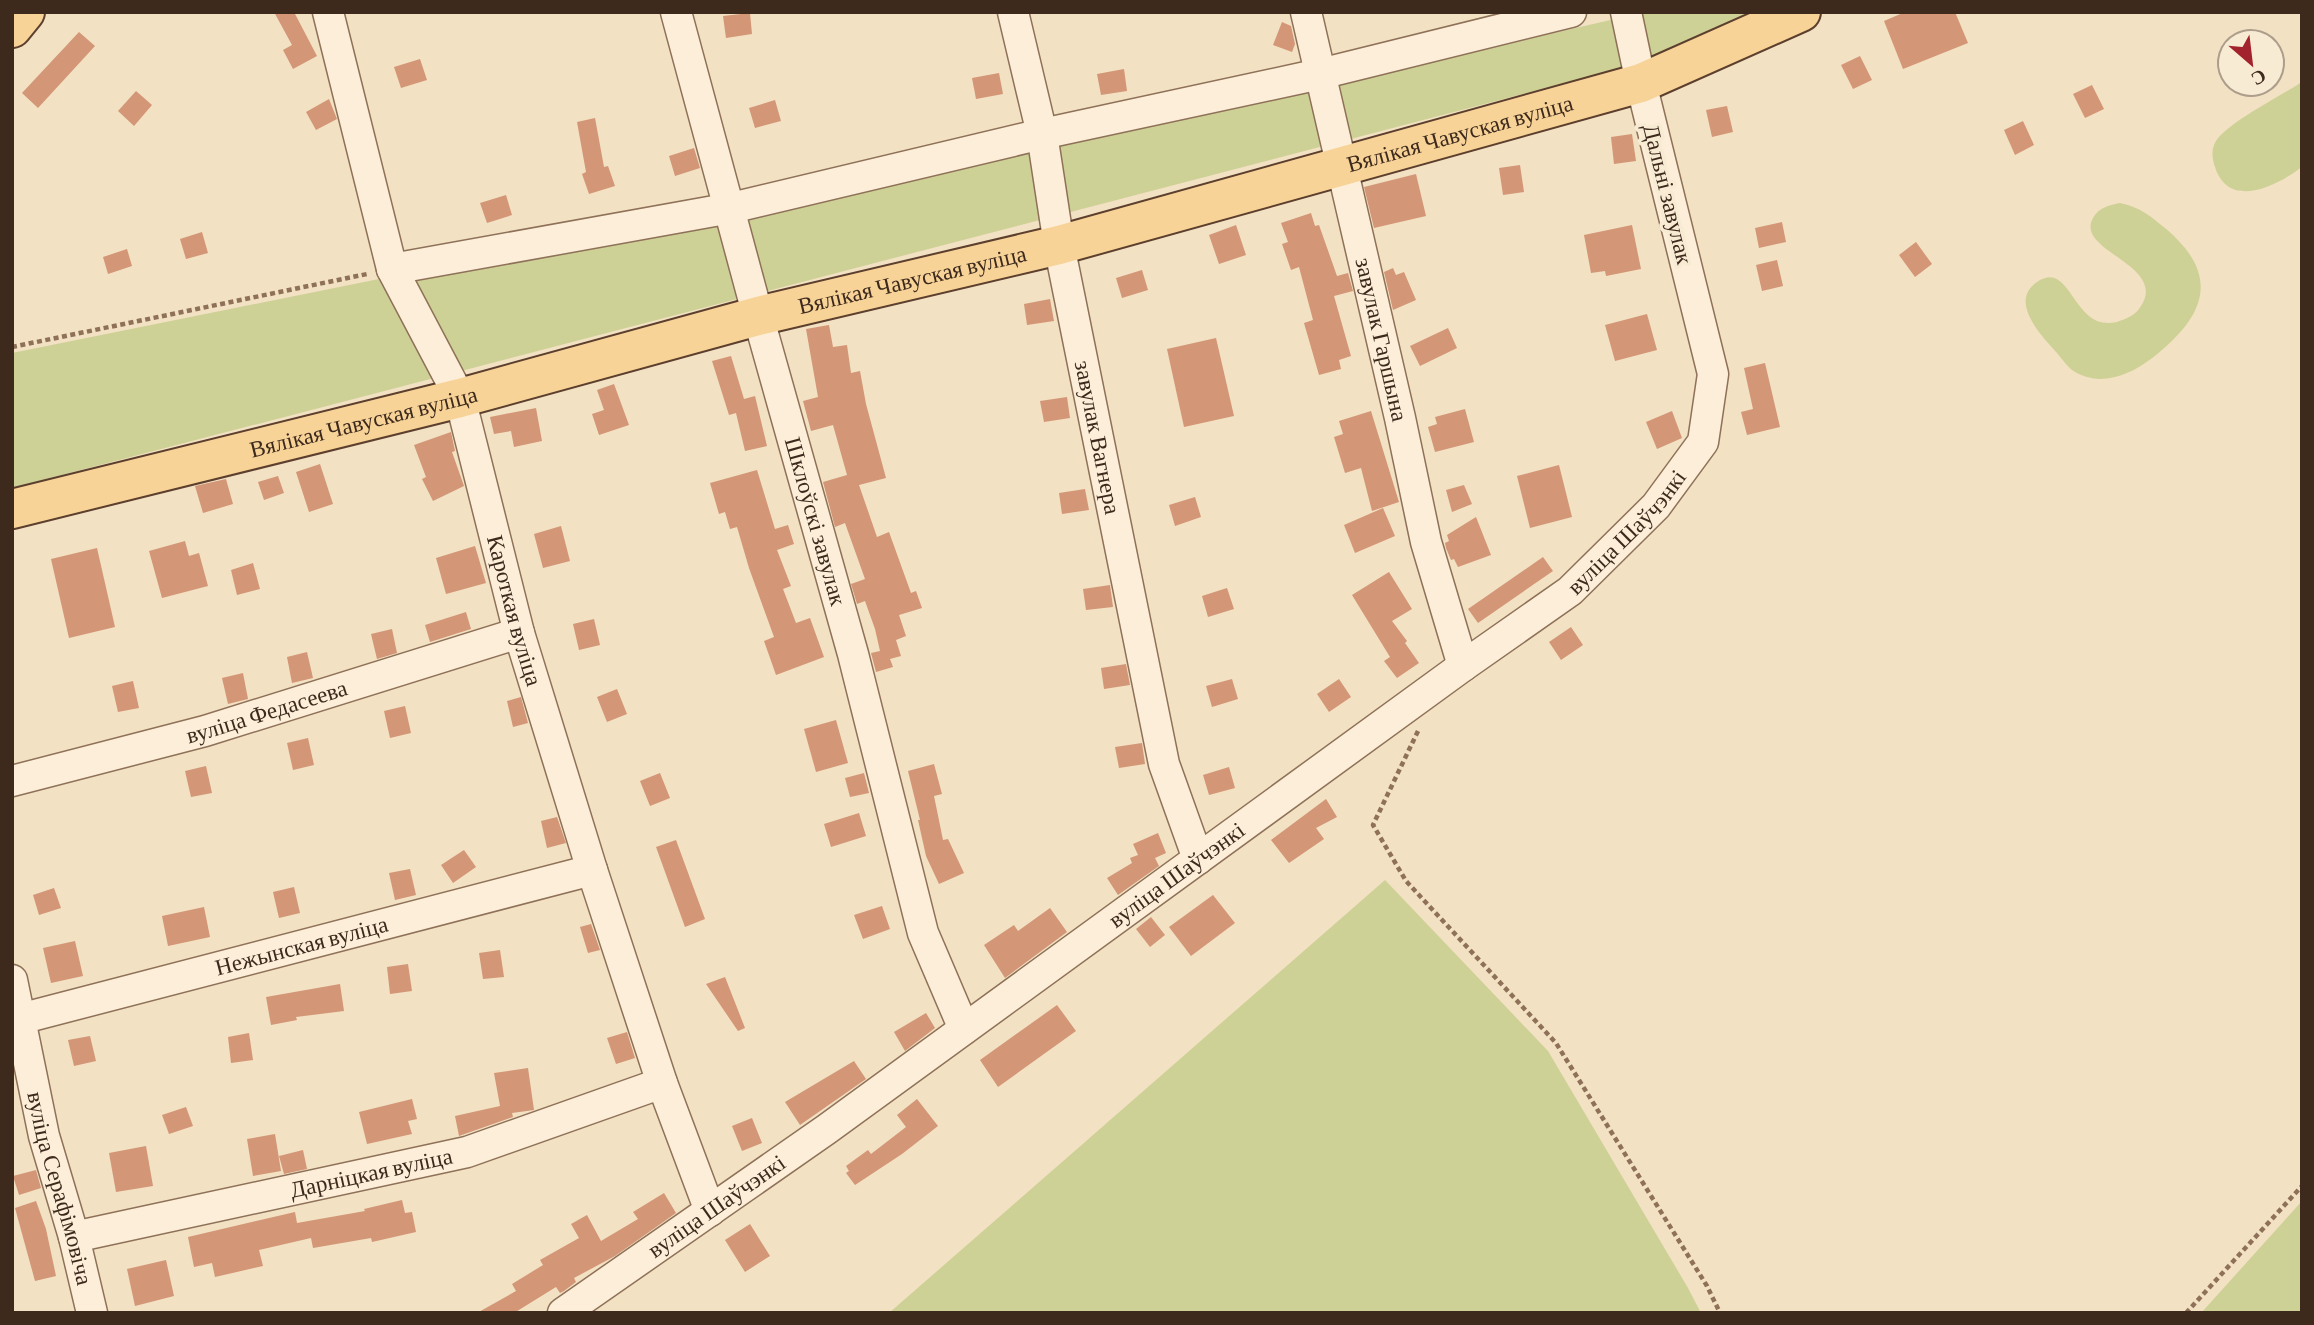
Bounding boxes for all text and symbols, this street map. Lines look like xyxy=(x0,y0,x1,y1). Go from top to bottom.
north arrow xyxy=(2216,28,2286,98)
text: С xyxy=(2248,65,2270,90)
street label: Вялікая Чавуская вуліца xyxy=(1344,90,1576,177)
street label: Дальні завулак xyxy=(1638,121,1698,268)
street label: Вялікая Чавуская вуліца xyxy=(795,240,1029,319)
street label: завулак Гаршына xyxy=(1350,255,1413,424)
street label: завулак Вагнера xyxy=(1070,358,1126,517)
street label: Вялікая Чавуская вуліца xyxy=(247,381,480,463)
street label: Шклоўскі завулак xyxy=(780,434,852,609)
street label: вуліца Шаўчэнкі xyxy=(1562,465,1691,599)
street label: Кароткая вуліца xyxy=(482,532,547,689)
street label: вуліца Федасеева xyxy=(183,674,350,748)
street label: вуліца Шаўчэнкі xyxy=(1103,817,1249,933)
street label: Нежынская вуліца xyxy=(212,911,391,981)
street label: вуліца Серафімовіча xyxy=(22,1089,98,1288)
street label: Дарніцкая вуліца xyxy=(288,1143,455,1203)
street label: вуліца Шаўчэнкі xyxy=(643,1149,790,1263)

